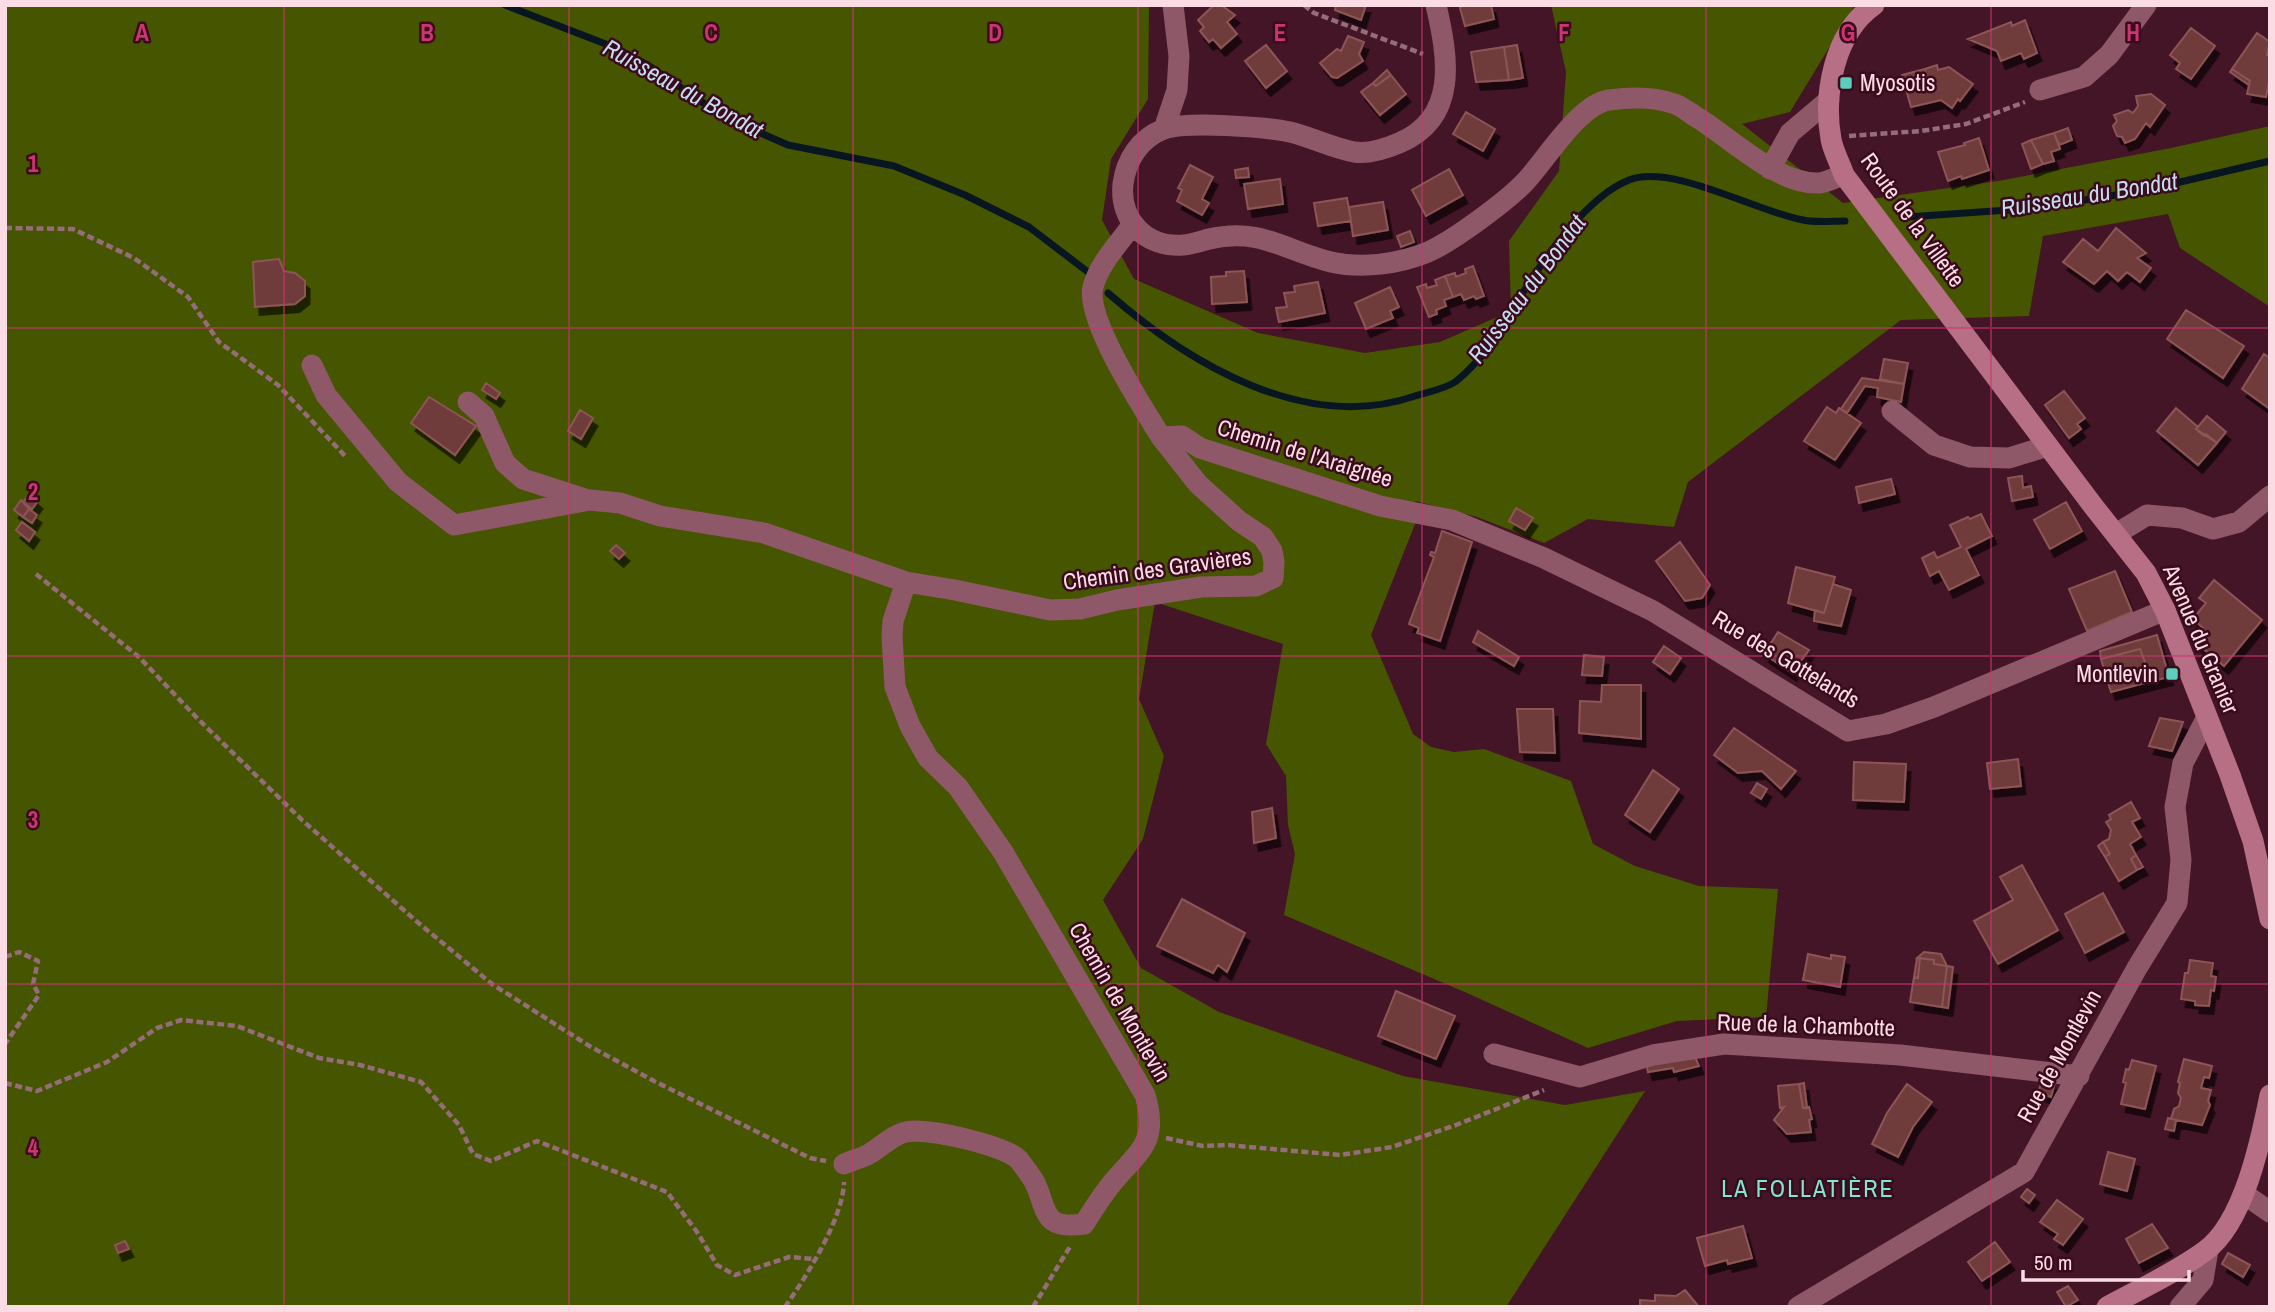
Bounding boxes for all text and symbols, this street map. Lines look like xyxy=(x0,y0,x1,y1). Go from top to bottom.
text: A xyxy=(135,17,149,48)
text: B xyxy=(420,17,434,48)
text: C xyxy=(704,17,718,48)
text: D xyxy=(988,17,1002,48)
text: E xyxy=(1274,17,1286,48)
text: F xyxy=(1558,17,1570,48)
text: G xyxy=(1841,17,1855,48)
text: H xyxy=(2126,17,2140,48)
water label: Ruisseau du Bondat xyxy=(598,31,770,146)
place label: Myosotis xyxy=(1860,67,1935,98)
marker: Myosotis xyxy=(1838,75,1854,91)
street label: Route de la Villette xyxy=(1854,146,1973,293)
text: 1 xyxy=(28,148,39,179)
water label: Ruisseau du Bondat xyxy=(1998,164,2180,224)
water label: Ruisseau du Bondat xyxy=(1460,207,1593,369)
street label: Chemin de l'Araignée xyxy=(1214,411,1397,494)
text: 2 xyxy=(28,476,38,507)
street label: Chemin des Gravières xyxy=(1061,540,1253,597)
street label: Avenue du Granier xyxy=(2156,559,2247,719)
street label: Rue des Gottelands xyxy=(1707,602,1866,715)
place label: Montlevin xyxy=(2076,658,2158,689)
marker: Montlevin xyxy=(2164,666,2180,682)
text: 3 xyxy=(28,804,38,835)
street label: Chemin de Montlevin xyxy=(1062,916,1179,1087)
street label: Rue de Montlevin xyxy=(2009,984,2108,1128)
street label: Rue de la Chambotte xyxy=(1716,1006,1896,1043)
text: 4 xyxy=(28,1132,39,1163)
district label: LA FOLLATIÈRE xyxy=(1721,1172,1895,1204)
scale bar xyxy=(2023,1238,2189,1282)
text: 50 m xyxy=(2034,1248,2072,1277)

